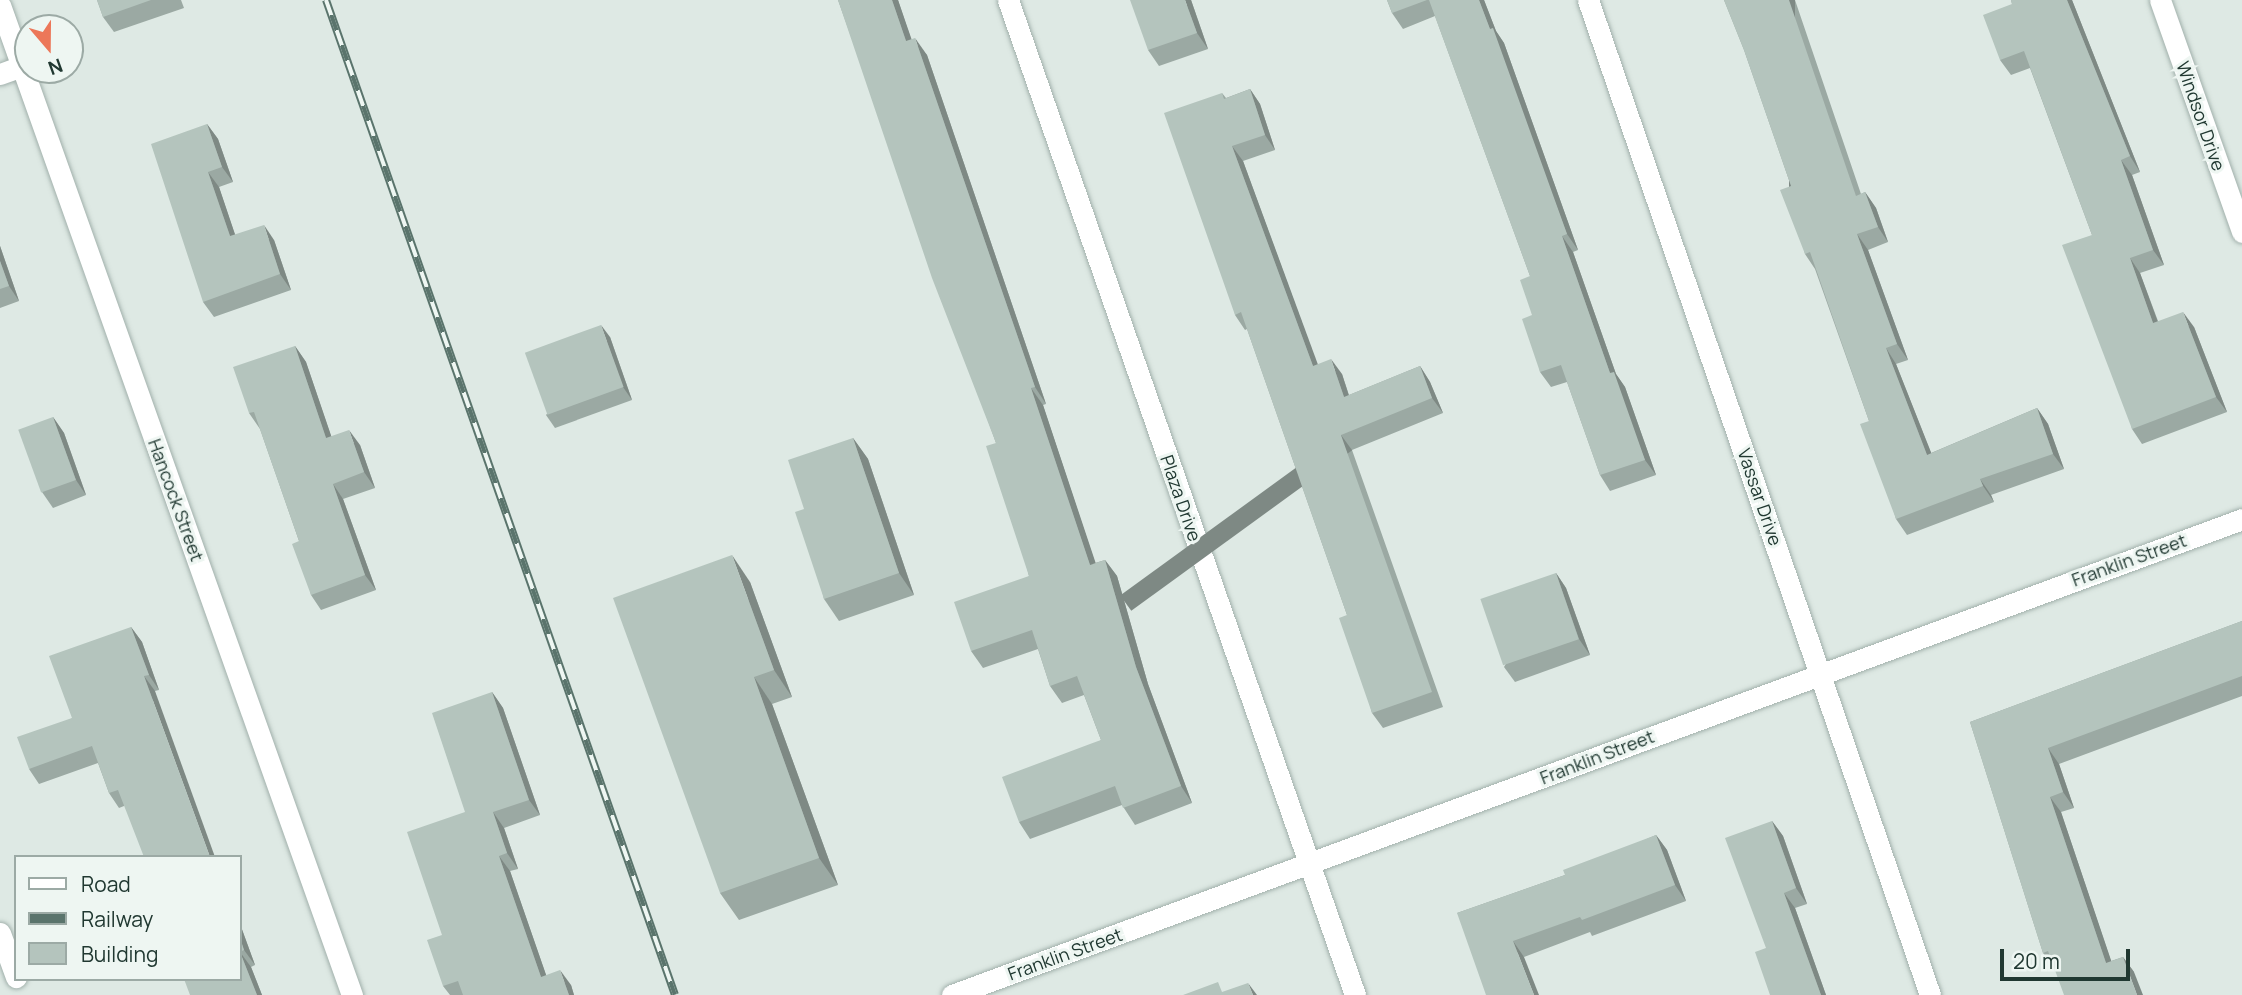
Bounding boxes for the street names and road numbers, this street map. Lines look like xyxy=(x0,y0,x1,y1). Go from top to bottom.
street label: Windsor Drive xyxy=(2172,58,2230,174)
street label: Hancock Street xyxy=(144,436,208,564)
street label: Vassar Drive xyxy=(1733,446,1787,548)
street label: Plaza Drive xyxy=(1156,452,1206,544)
street label: Franklin Street xyxy=(2069,529,2189,591)
street label: Franklin Street xyxy=(1537,725,1657,789)
street label: Franklin Street xyxy=(1005,923,1125,985)

